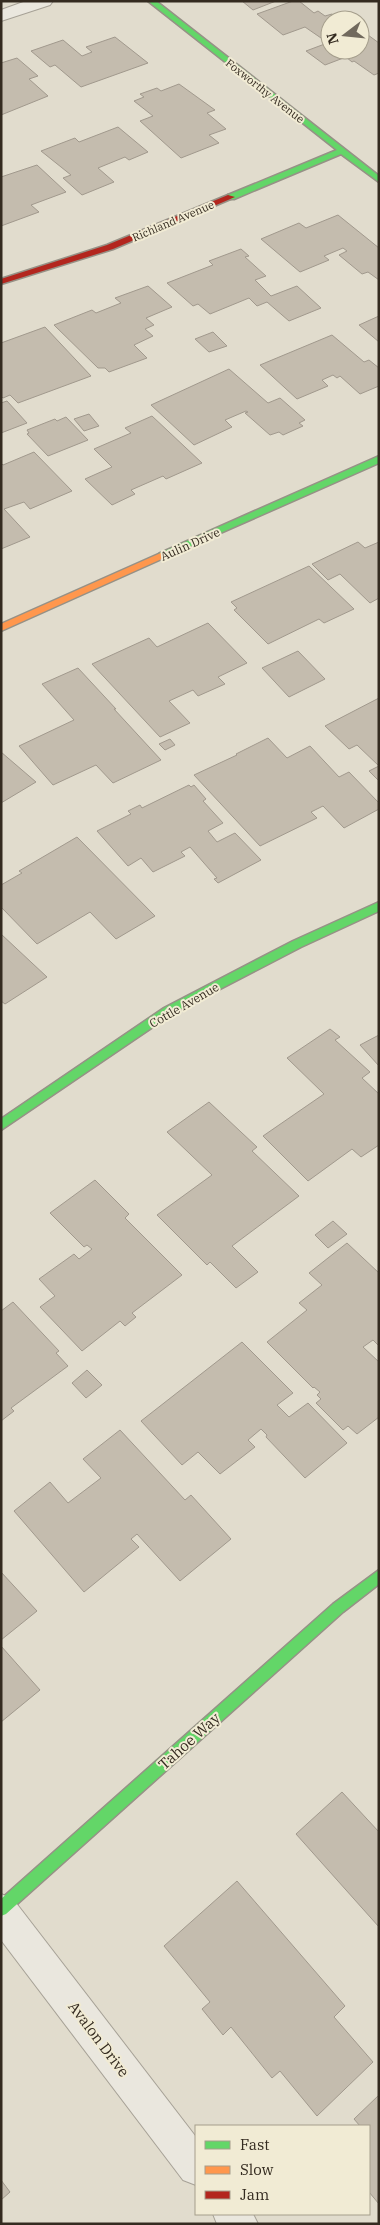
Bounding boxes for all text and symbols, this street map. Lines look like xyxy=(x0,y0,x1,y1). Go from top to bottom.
north arrow xyxy=(320,10,370,60)
text: N xyxy=(322,31,343,46)
street label: Foxworthy Avenue xyxy=(223,56,307,126)
street label: Richland Avenue xyxy=(130,197,216,245)
street label: Aulin Drive xyxy=(158,524,222,564)
street label: Cottle Avenue xyxy=(147,979,221,1031)
street label: Tahoe Way xyxy=(154,1708,224,1774)
street label: Avalon Drive xyxy=(64,1997,134,2081)
legend xyxy=(195,2125,370,2215)
text: Fast xyxy=(240,2135,270,2154)
text: Slow xyxy=(240,2160,274,2179)
text: Jam xyxy=(240,2185,269,2204)

